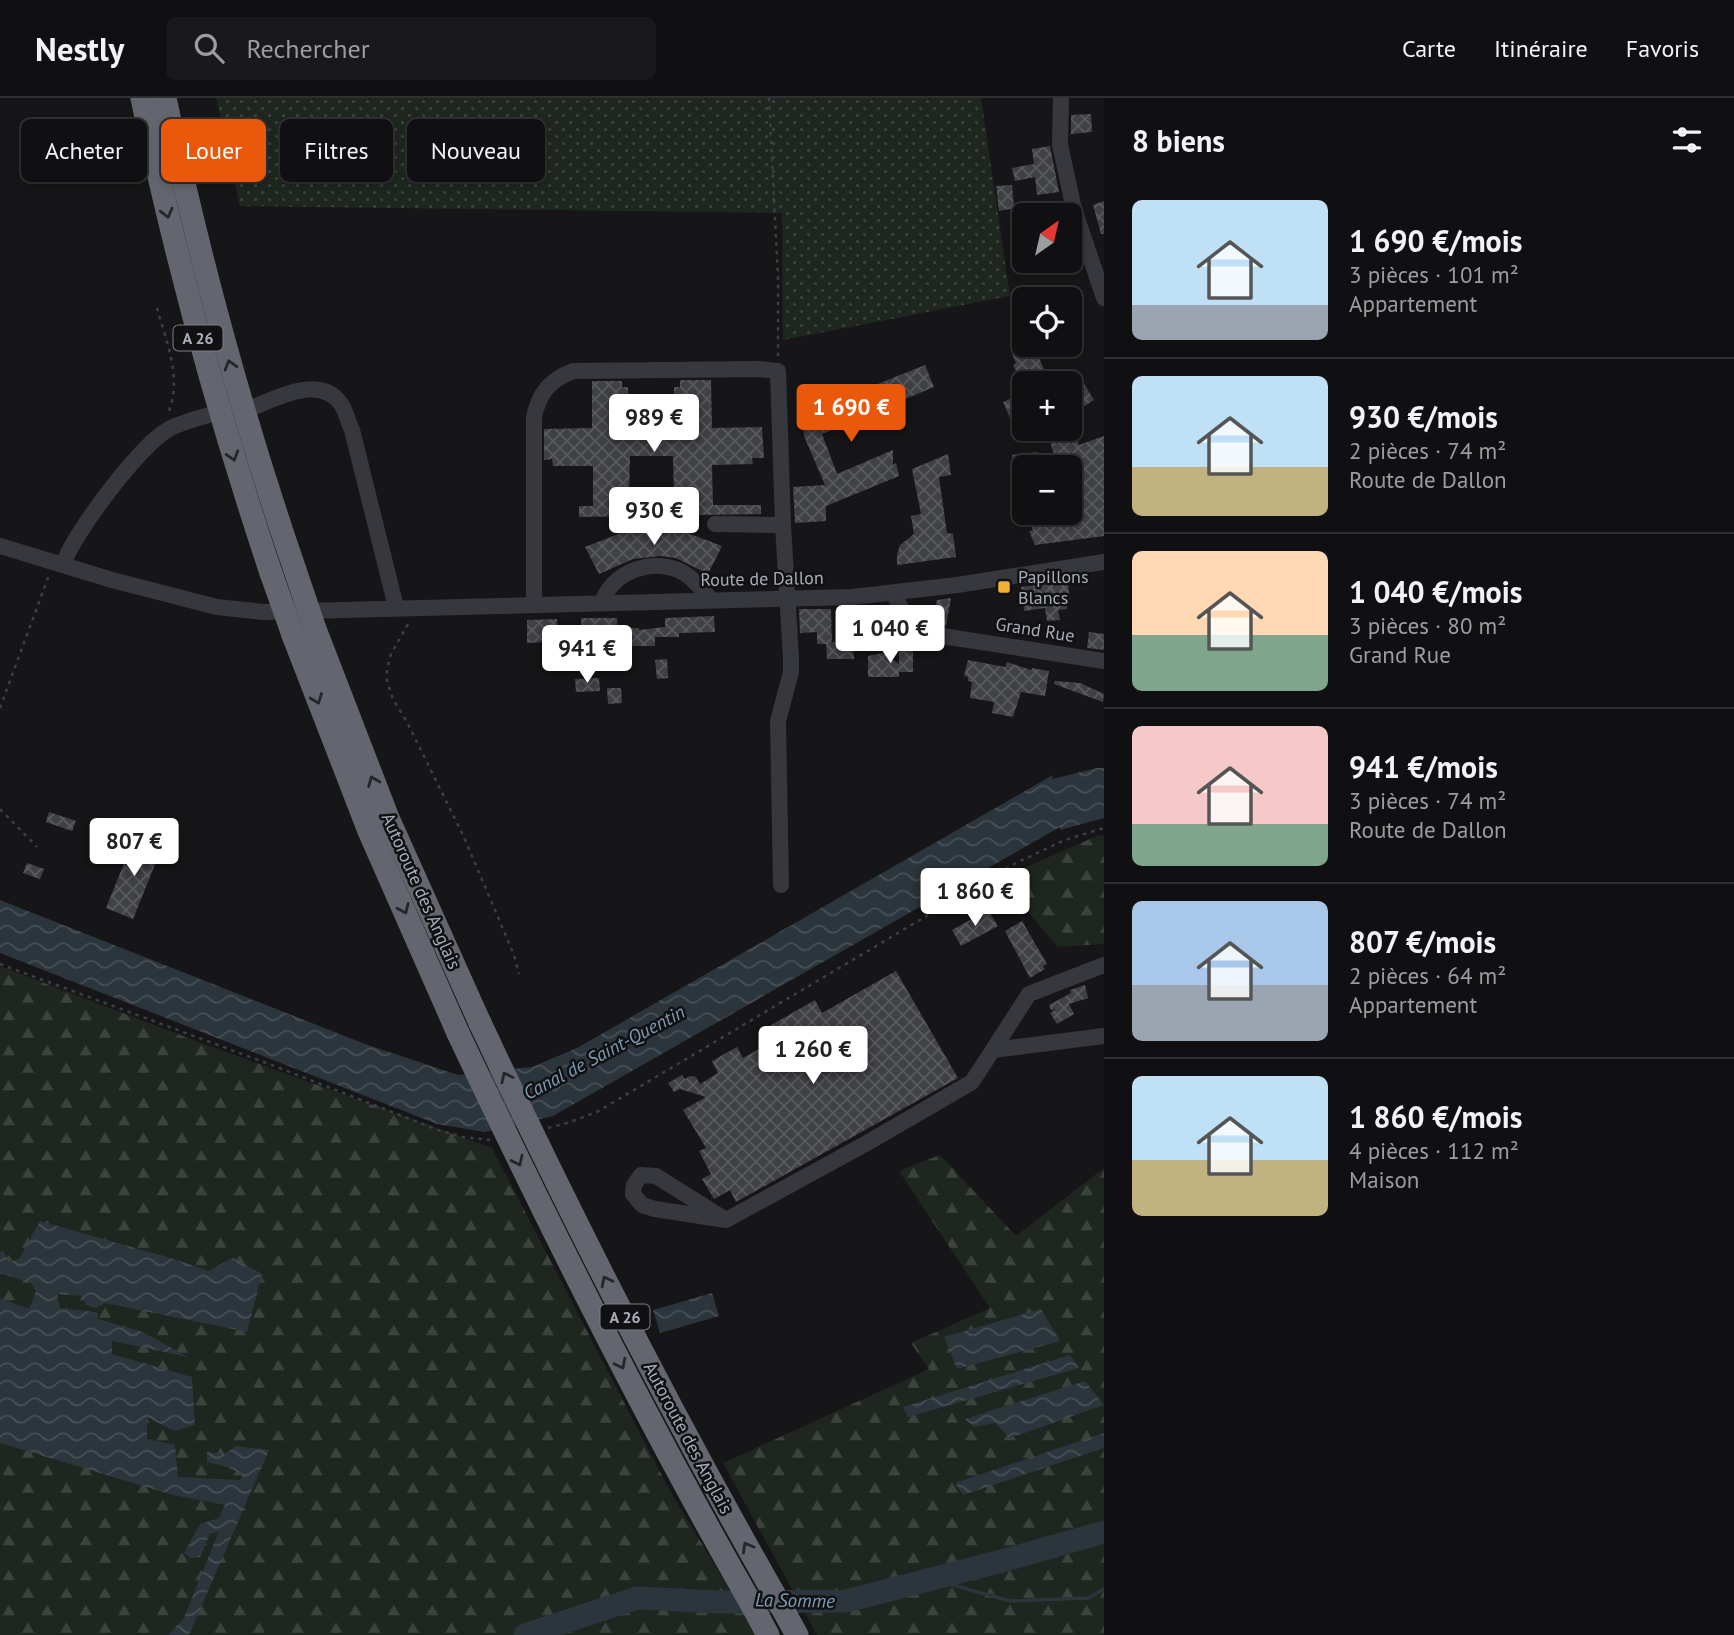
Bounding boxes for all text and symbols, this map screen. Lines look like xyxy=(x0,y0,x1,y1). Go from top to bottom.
search box xyxy=(166,17,656,80)
text: Nestly xyxy=(35,27,124,70)
icon: search xyxy=(190,29,228,67)
text: Rechercher xyxy=(246,32,370,65)
text: Carte xyxy=(1402,33,1456,64)
text: Itinéraire xyxy=(1494,33,1588,64)
text: Favoris xyxy=(1626,33,1699,64)
chip: Acheter xyxy=(21,119,147,182)
chip: Louer xyxy=(161,119,266,182)
chip: Filtres xyxy=(280,119,393,182)
chip: Nouveau xyxy=(407,119,545,182)
text: 8 biens xyxy=(1132,121,1225,160)
icon: filters xyxy=(1668,121,1706,159)
north arrow xyxy=(1012,203,1082,273)
map controls xyxy=(1012,203,1082,525)
one-way arrow xyxy=(159,207,173,219)
text: 1 690 €/mois xyxy=(1349,221,1522,260)
icon: home xyxy=(1188,228,1272,312)
text: 3 pièces · 101 m² xyxy=(1349,260,1519,289)
button: locate xyxy=(1012,287,1082,357)
text: Appartement xyxy=(1349,289,1477,318)
road number: A 26 xyxy=(174,326,222,350)
one-way arrow xyxy=(224,359,239,371)
button: + xyxy=(1012,371,1082,441)
pin: 1 690 € xyxy=(786,384,916,444)
text: 1 690 € xyxy=(813,392,889,421)
pin: 989 € xyxy=(605,394,703,454)
text: 930 €/mois xyxy=(1349,397,1498,436)
text: 989 € xyxy=(625,402,683,431)
icon: home xyxy=(1188,404,1272,488)
text: 2 pièces · 74 m² xyxy=(1349,436,1506,465)
one-way arrow xyxy=(225,449,240,461)
button: − xyxy=(1012,455,1082,525)
text: Route de Dallon xyxy=(1349,465,1507,494)
pin: 930 € xyxy=(605,488,703,547)
text: 930 € xyxy=(625,495,683,524)
place label: Papillons Blancs xyxy=(1018,565,1089,609)
street label: Route de Dallon xyxy=(700,566,824,591)
text: 1 040 €/mois xyxy=(1349,572,1522,611)
marker: Papillons Blancs xyxy=(996,579,1012,595)
icon: home xyxy=(1188,579,1272,663)
pin: 1 040 € xyxy=(825,606,955,665)
text: 3 pièces · 80 m² xyxy=(1349,611,1506,640)
street label: Grand Rue xyxy=(994,612,1076,647)
text: 1 040 € xyxy=(852,613,928,642)
pin: 941 € xyxy=(538,626,636,685)
text: 941 € xyxy=(558,633,616,662)
text: Grand Rue xyxy=(1349,640,1451,669)
one-way arrow xyxy=(309,692,323,704)
text: 941 €/mois xyxy=(1349,747,1498,786)
icon: home xyxy=(1188,754,1272,838)
one-way arrow xyxy=(368,776,382,788)
text: 3 pièces · 74 m² xyxy=(1349,786,1506,815)
street label: Autoroute des Anglais xyxy=(377,809,466,972)
text: Route de Dallon xyxy=(1349,815,1507,844)
pin: 807 € xyxy=(85,818,183,878)
text: 807 € xyxy=(106,826,162,855)
pin: 1 860 € xyxy=(910,868,1040,928)
text: 1 860 € xyxy=(937,876,1013,905)
one-way arrow xyxy=(396,902,410,915)
text: 807 €/mois xyxy=(1349,922,1496,961)
icon: home xyxy=(1188,929,1272,1013)
text: 2 pièces · 64 m² xyxy=(1349,961,1506,990)
text: Appartement xyxy=(1349,990,1477,1019)
water label: Canal de Saint-Quentin xyxy=(519,999,689,1105)
pin: 1 260 € xyxy=(748,1026,878,1086)
text: 1 260 € xyxy=(775,1034,851,1063)
one-way arrow xyxy=(500,1072,514,1084)
text: 1 860 €/mois xyxy=(1349,1097,1522,1136)
icon: home xyxy=(1188,1104,1272,1188)
text: 4 pièces · 112 m² xyxy=(1349,1136,1519,1165)
one-way arrow xyxy=(510,1154,524,1166)
text: Maison xyxy=(1349,1165,1419,1194)
one-way arrow xyxy=(601,1276,615,1288)
road number: A 26 xyxy=(600,1304,650,1330)
one-way arrow xyxy=(613,1357,626,1369)
street label: Autoroute des Anglais xyxy=(639,1358,738,1517)
one-way arrow xyxy=(742,1542,755,1554)
water label: La Somme xyxy=(755,1587,835,1613)

